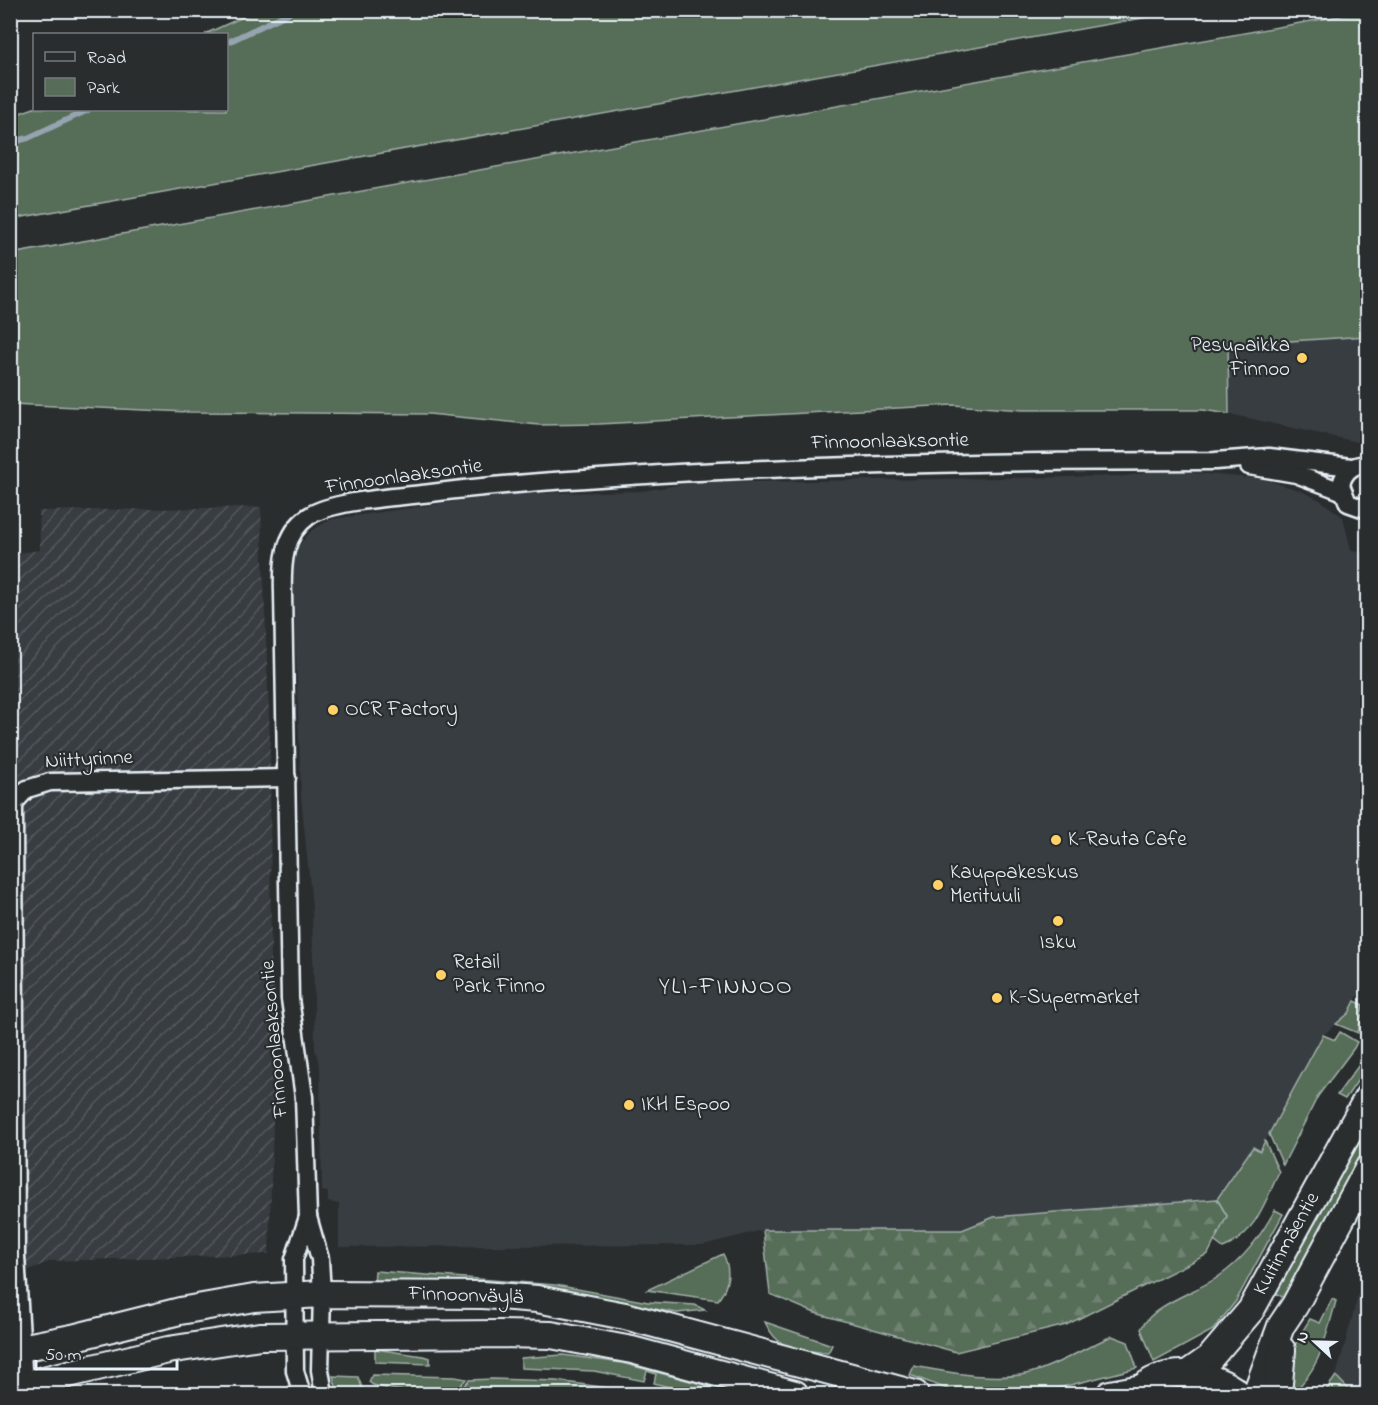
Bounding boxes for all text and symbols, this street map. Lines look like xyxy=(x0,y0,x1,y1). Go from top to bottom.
legend xyxy=(33,33,228,111)
text: Road xyxy=(87,46,126,72)
text: Park xyxy=(87,76,120,102)
place label: Pesupaikka Finnoo xyxy=(1191,331,1290,385)
marker: Pesupaikka Finnoo xyxy=(1295,351,1309,365)
street label: Finnoonlaaksontie xyxy=(810,426,970,458)
street label: Finnoonlaaksontie xyxy=(323,451,485,503)
place label: OCR Factory xyxy=(345,695,458,727)
marker: OCR Factory xyxy=(326,703,340,717)
street label: Niittyrinne xyxy=(44,743,134,779)
place label: K-Rauta Cafe xyxy=(1068,825,1187,855)
marker: K-Rauta Cafe xyxy=(1049,833,1063,847)
place label: Kauppakeskus Merituuli xyxy=(950,858,1079,912)
marker: Kauppakeskus Merituuli xyxy=(931,878,945,892)
marker: Isku xyxy=(1051,914,1065,928)
place label: Isku xyxy=(1040,928,1076,958)
place label: Retail Park Finno xyxy=(453,948,545,1002)
street label: Finnoonlaaksontie xyxy=(253,958,297,1120)
marker: Retail Park Finno xyxy=(434,968,448,982)
district label: YLI-FINNOO xyxy=(659,970,793,1005)
place label: K-Supermarket xyxy=(1009,983,1140,1013)
marker: K-Supermarket xyxy=(990,991,1004,1005)
place label: IKH Espoo xyxy=(641,1090,730,1120)
marker: IKH Espoo xyxy=(622,1098,636,1112)
street label: Kuitinmäentie xyxy=(1246,1186,1328,1301)
street label: Finnoonväylä xyxy=(407,1279,524,1315)
north arrow xyxy=(1285,1312,1345,1372)
text: N xyxy=(1290,1327,1316,1347)
scale bar xyxy=(36,1333,177,1371)
text: 50 m xyxy=(45,1343,82,1369)

